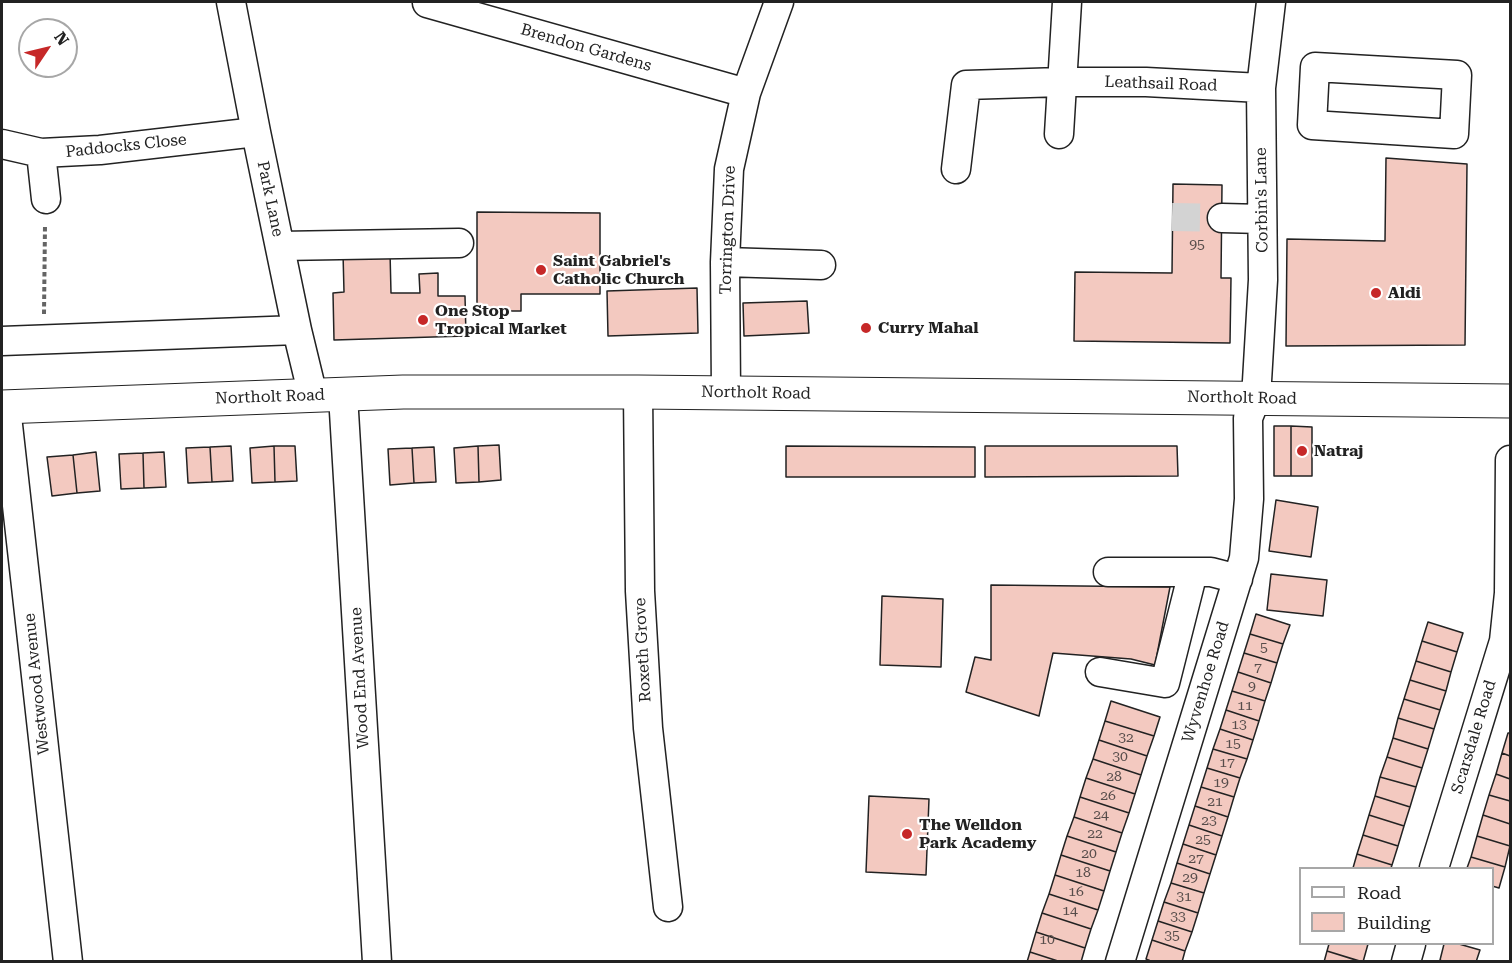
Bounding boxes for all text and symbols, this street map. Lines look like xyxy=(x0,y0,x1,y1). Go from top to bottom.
north arrow xyxy=(18,18,78,78)
street label: Brendon Gardens xyxy=(518,20,654,76)
text: N xyxy=(50,28,73,49)
street label: Leathsail Road xyxy=(1104,72,1218,96)
street label: Paddocks Close xyxy=(64,130,188,162)
street label: Corbin's Lane xyxy=(1251,147,1273,253)
street label: Park Lane xyxy=(253,159,287,239)
street label: Torrington Drive xyxy=(716,165,740,295)
house number: 95 xyxy=(1189,237,1205,253)
place label: Saint Gabriel's Catholic Church xyxy=(553,251,684,289)
marker: Saint Gabriel's Catholic Church xyxy=(534,263,548,277)
place label: Aldi xyxy=(1388,283,1421,303)
marker: Aldi xyxy=(1369,286,1383,300)
place label: One Stop Tropical Market xyxy=(435,301,567,339)
marker: One Stop Tropical Market xyxy=(416,313,430,327)
place label: Curry Mahal xyxy=(878,318,979,338)
marker: Curry Mahal xyxy=(859,321,873,335)
street label: Northolt Road xyxy=(701,382,811,404)
street label: Northolt Road xyxy=(215,385,325,409)
street label: Northolt Road xyxy=(1187,387,1297,409)
place label: Natraj xyxy=(1314,441,1363,461)
marker: Natraj xyxy=(1295,444,1309,458)
street label: Roxeth Grove xyxy=(631,597,655,703)
street label: Wood End Avenue xyxy=(347,607,373,749)
street label: Westwood Avenue xyxy=(20,612,54,756)
street label: Wyvenhoe Road xyxy=(1178,619,1234,745)
house number: 5 xyxy=(1260,640,1268,656)
house number: 7 xyxy=(1254,660,1262,676)
street label: Scarsdale Road xyxy=(1448,678,1500,796)
house number: 9 xyxy=(1248,679,1256,695)
house number: 11 xyxy=(1237,698,1253,714)
house number: 13 xyxy=(1231,717,1247,733)
house number: 32 xyxy=(1118,730,1134,746)
house number: 15 xyxy=(1225,736,1241,752)
house number: 30 xyxy=(1112,749,1128,765)
house number: 17 xyxy=(1219,755,1235,771)
house number: 28 xyxy=(1106,769,1122,785)
house number: 19 xyxy=(1213,775,1229,791)
house number: 26 xyxy=(1100,788,1116,804)
house number: 21 xyxy=(1207,794,1223,810)
house number: 24 xyxy=(1093,807,1109,823)
house number: 23 xyxy=(1201,813,1217,829)
place label: The Welldon Park Academy xyxy=(919,815,1036,853)
house number: 22 xyxy=(1087,826,1103,842)
marker: The Welldon Park Academy xyxy=(900,827,914,841)
house number: 25 xyxy=(1195,832,1211,848)
house number: 20 xyxy=(1081,846,1097,862)
house number: 27 xyxy=(1188,851,1204,867)
house number: 18 xyxy=(1075,865,1091,881)
legend xyxy=(1299,867,1494,945)
house number: 29 xyxy=(1182,870,1198,886)
text: Road xyxy=(1357,882,1401,903)
house number: 16 xyxy=(1068,884,1084,900)
house number: 31 xyxy=(1176,889,1192,905)
house number: 14 xyxy=(1062,903,1078,919)
house number: 33 xyxy=(1170,909,1186,925)
text: Building xyxy=(1357,912,1431,933)
house number: 35 xyxy=(1164,928,1180,944)
house number: 10 xyxy=(1039,932,1055,948)

